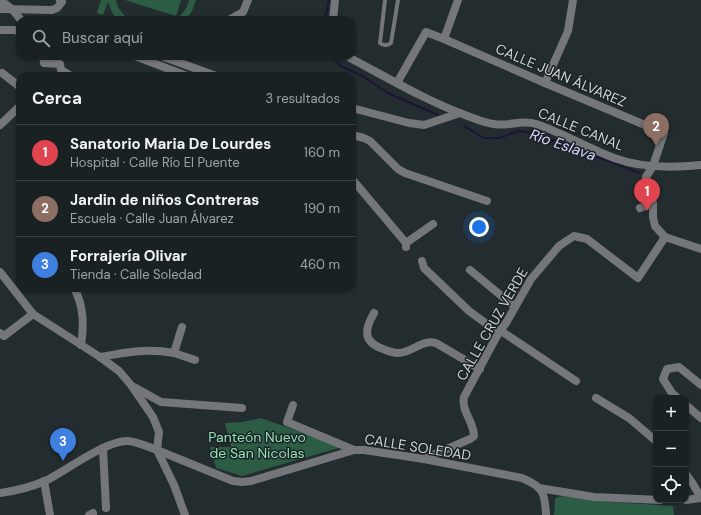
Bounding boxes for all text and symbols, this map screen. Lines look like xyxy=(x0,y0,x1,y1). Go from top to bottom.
search box xyxy=(16,16,356,60)
icon: search xyxy=(30,27,52,49)
text: Buscar aquí xyxy=(62,28,143,48)
street label: CALLE JUAN ÁLVAREZ xyxy=(493,39,629,111)
text: Cerca xyxy=(32,87,82,109)
text: 3 resultados xyxy=(265,90,340,107)
street label: CALLE CANAL xyxy=(535,104,627,154)
pin: 2 xyxy=(643,113,669,146)
water label: Río Eslava xyxy=(527,124,599,166)
text: Sanatorio Maria De Lourdes xyxy=(70,134,271,154)
text: 1 xyxy=(43,144,47,161)
text: 160 m xyxy=(304,144,340,161)
text: Hospital · Calle Río El Puente xyxy=(70,154,240,171)
pin: 1 xyxy=(634,178,660,211)
text: Jardin de niños Contreras xyxy=(70,190,259,210)
text: 2 xyxy=(41,200,49,217)
text: 190 m xyxy=(304,200,340,217)
text: Escuela · Calle Juan Álvarez xyxy=(70,210,234,227)
your location xyxy=(469,217,489,237)
text: Forrajería Olivar xyxy=(70,246,187,266)
text: 3 xyxy=(41,256,49,273)
text: 460 m xyxy=(300,256,340,273)
street label: CALLE CRUZ VERDE xyxy=(452,264,532,384)
text: Tienda · Calle Soledad xyxy=(70,266,202,283)
map controls xyxy=(653,395,689,503)
button: + xyxy=(653,395,689,431)
pin: 3 xyxy=(50,428,76,461)
park label: Panteón Nuevo de San Nicolas xyxy=(208,428,306,462)
street label: CALLE SOLEDAD xyxy=(363,430,473,464)
button: − xyxy=(653,431,689,467)
button: locate xyxy=(653,467,689,503)

